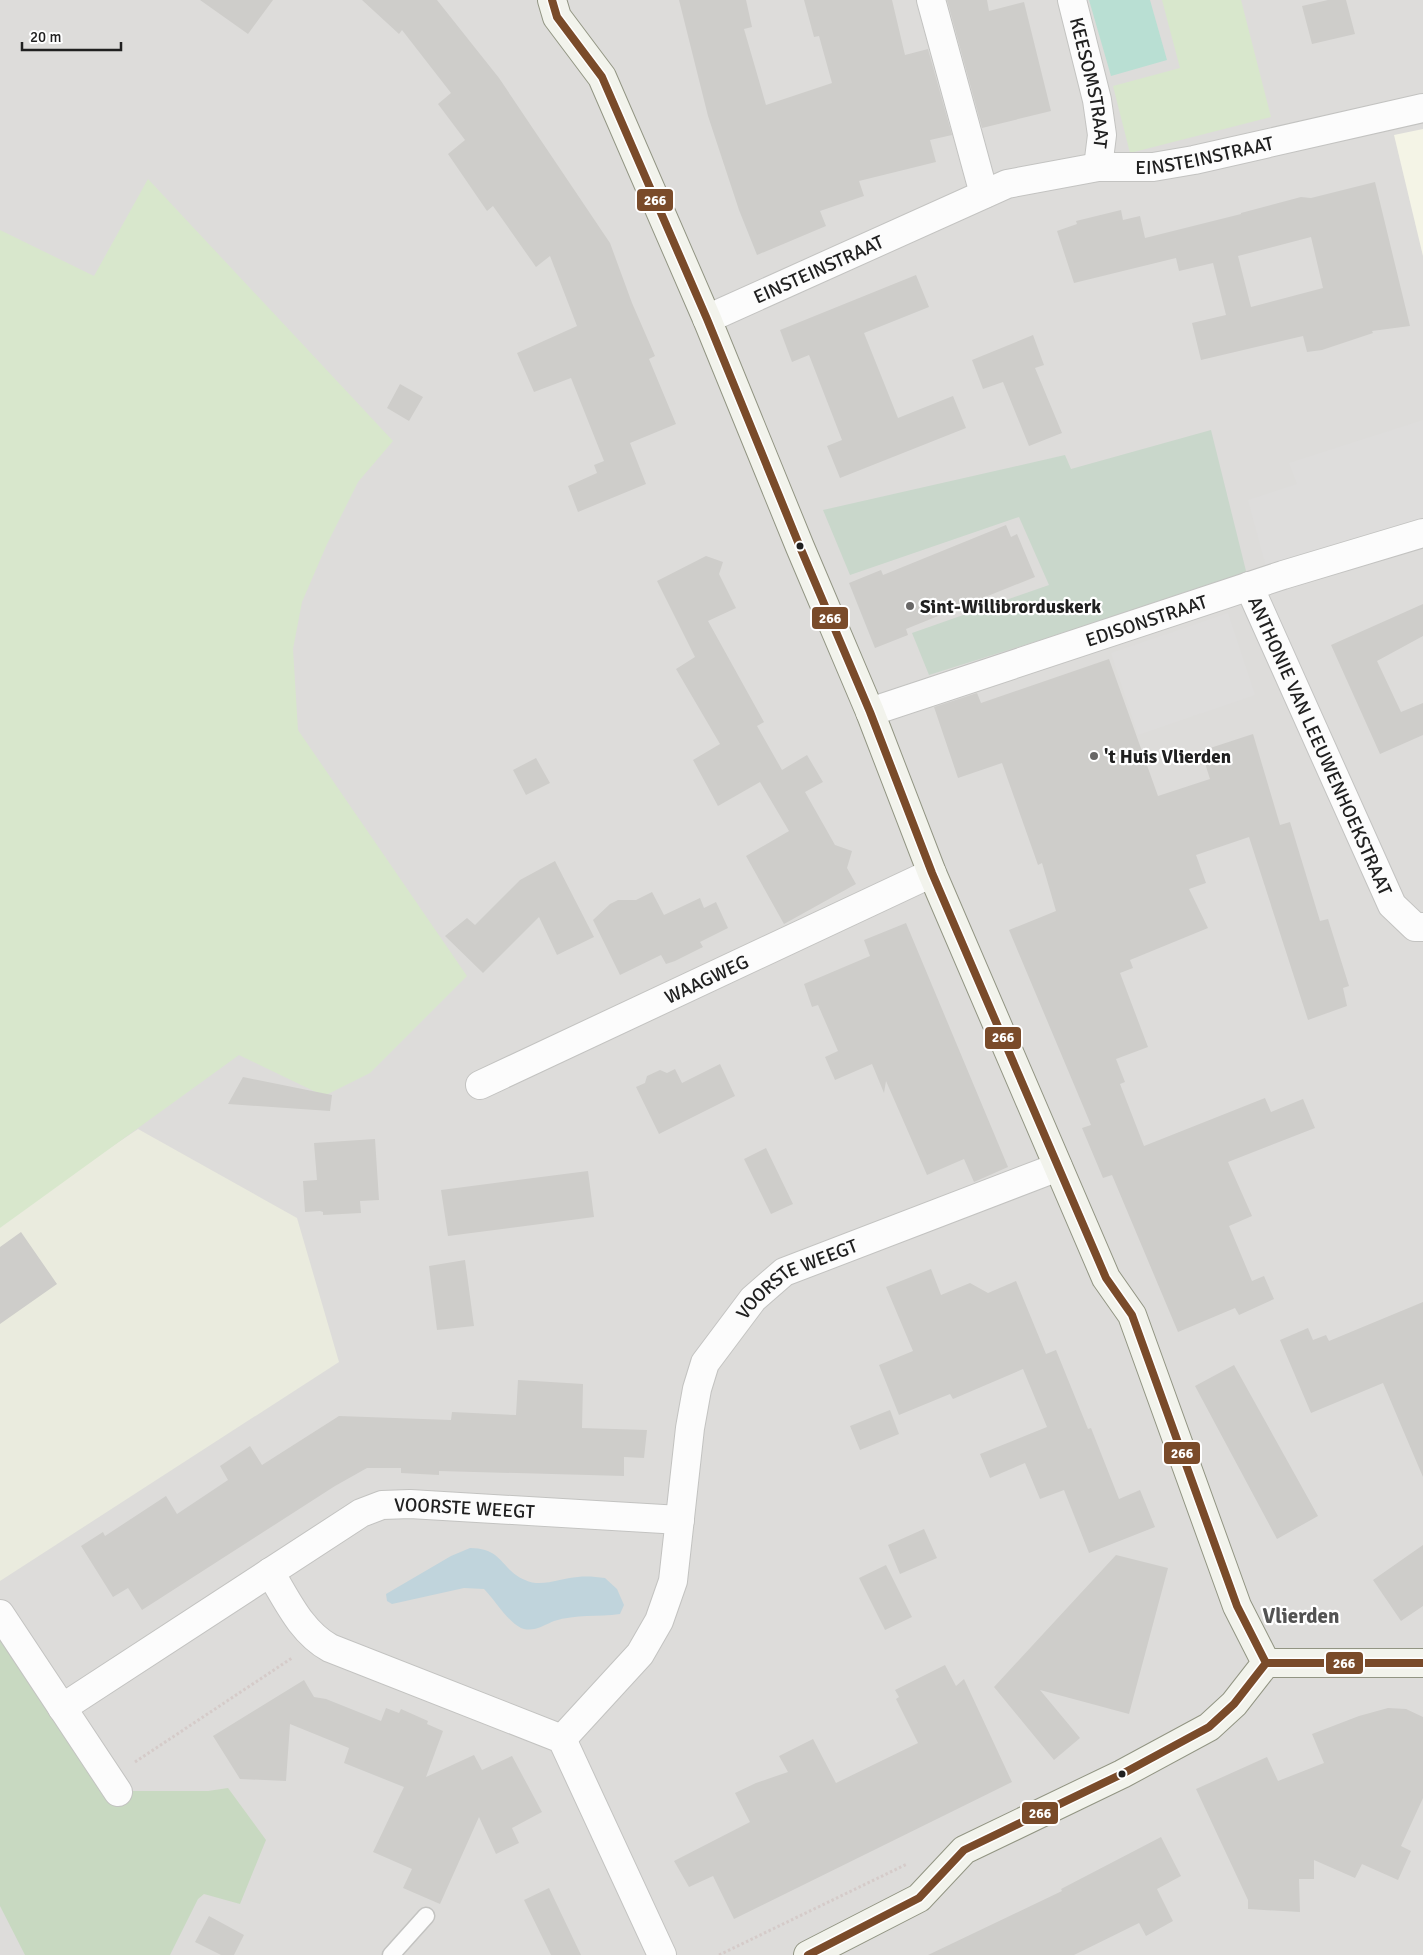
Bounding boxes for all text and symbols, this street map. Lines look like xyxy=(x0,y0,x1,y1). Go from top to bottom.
street label: KEESOMSTRAAT xyxy=(1064,15,1114,150)
scale bar xyxy=(22,20,121,52)
text: 20 m xyxy=(30,28,61,46)
street label: EINSTEINSTRAAT xyxy=(1135,131,1276,180)
line badge: 266 xyxy=(636,188,674,212)
text: 266 xyxy=(644,192,667,209)
street label: EINSTEINSTRAAT xyxy=(750,230,888,310)
unlabelled marker xyxy=(795,541,805,551)
street label: EDISONSTRAAT xyxy=(1083,590,1211,653)
street label: ANTHONIE VAN LEEUWENHOEKSTRAAT xyxy=(1242,593,1397,900)
place label: Sint-Willibrorduskerk xyxy=(920,595,1101,619)
marker: Sint-Willibrorduskerk xyxy=(904,600,916,612)
line badge: 266 xyxy=(811,606,849,630)
text: 266 xyxy=(819,610,842,627)
place label: 't Huis Vlierden xyxy=(1104,745,1231,769)
marker: 't Huis Vlierden xyxy=(1088,750,1100,762)
street label: WAAGWEG xyxy=(661,950,753,1010)
line badge: 266 xyxy=(984,1026,1022,1050)
text: 266 xyxy=(992,1029,1015,1046)
street label: VOORSTE WEEGT xyxy=(731,1234,862,1324)
line badge: 266 xyxy=(1163,1441,1201,1465)
text: 266 xyxy=(1171,1445,1194,1462)
street label: VOORSTE WEEGT xyxy=(394,1493,536,1524)
district label: Vlierden xyxy=(1262,1603,1340,1629)
line badge: 266 xyxy=(1325,1651,1364,1675)
text: 266 xyxy=(1333,1655,1356,1672)
unlabelled marker xyxy=(1117,1769,1127,1779)
line badge: 266 xyxy=(1021,1801,1059,1825)
text: 266 xyxy=(1029,1805,1052,1822)

